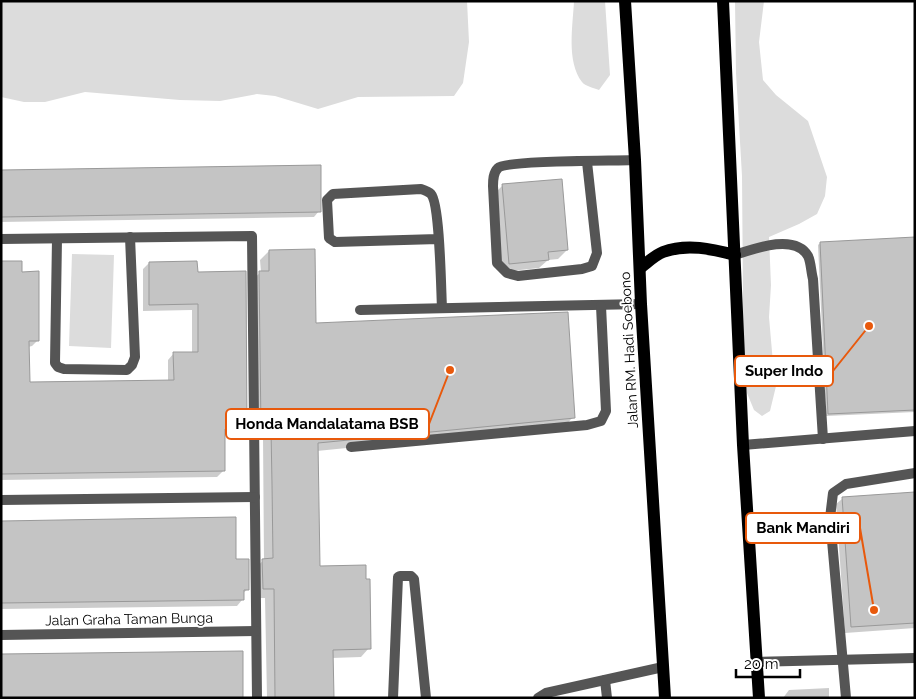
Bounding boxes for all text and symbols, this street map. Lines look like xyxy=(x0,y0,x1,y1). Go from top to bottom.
street label: Jalan RM. Hadi Soebono xyxy=(617,271,641,429)
callout: Super Indo xyxy=(735,356,833,386)
text: Super Indo xyxy=(745,362,823,380)
callout: Honda Mandalatama BSB xyxy=(226,409,429,439)
text: Honda Mandalatama BSB xyxy=(235,415,419,433)
callout: Bank Mandiri xyxy=(746,513,860,543)
text: Bank Mandiri xyxy=(756,519,850,537)
street label: Jalan Graha Taman Bunga xyxy=(45,610,213,628)
scale bar xyxy=(736,646,800,678)
text: 20 m xyxy=(744,655,779,673)

